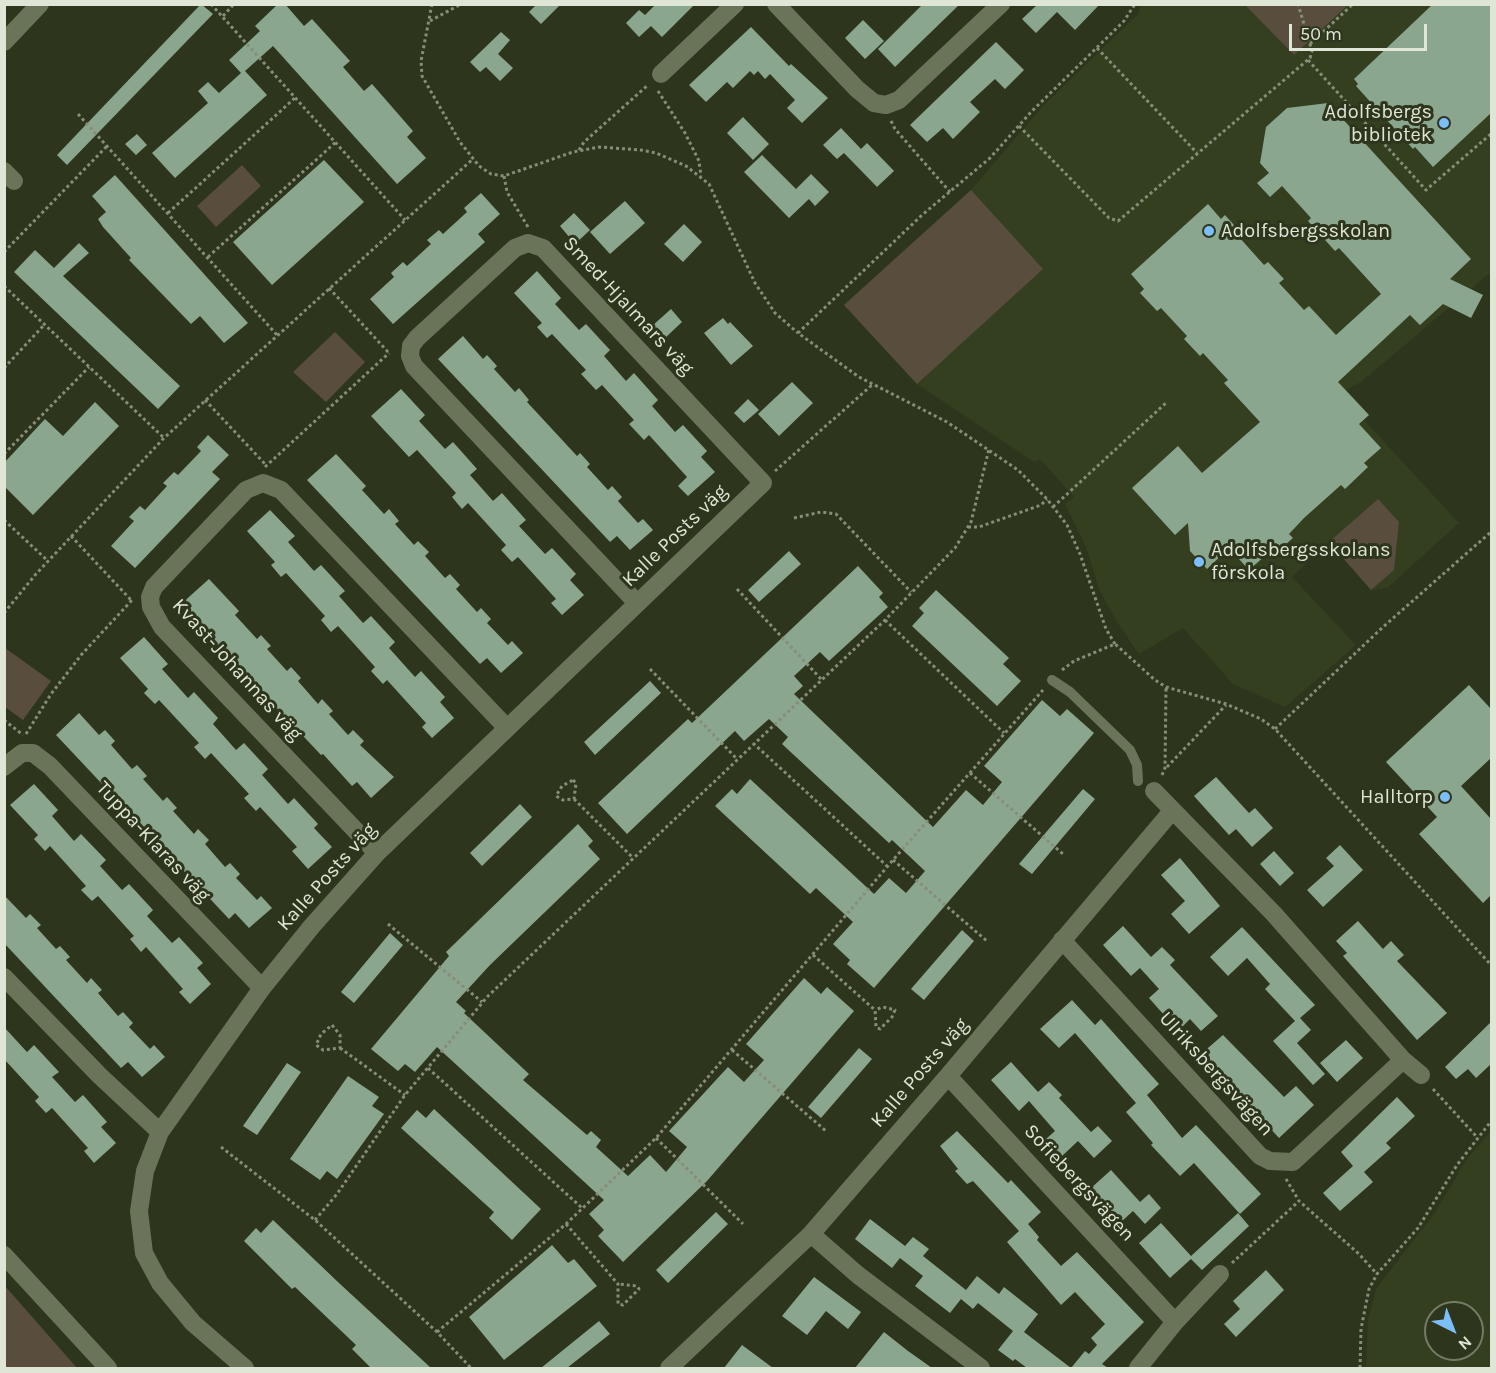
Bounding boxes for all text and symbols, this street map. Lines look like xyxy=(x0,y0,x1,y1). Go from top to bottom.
scale bar xyxy=(1292,12,1430,50)
text: 50 m xyxy=(1300,23,1342,45)
place label: Adolfsbergs bibliotek xyxy=(1324,100,1432,147)
marker: Adolfsbergs bibliotek xyxy=(1437,116,1451,130)
place label: Adolfsbergsskolan xyxy=(1221,219,1390,243)
marker: Adolfsbergsskolan xyxy=(1202,224,1216,238)
street label: Smed-Hjalmars väg xyxy=(558,232,698,380)
street label: Kalle Posts väg xyxy=(617,480,733,592)
place label: Adolfsbergsskolans förskola xyxy=(1211,538,1390,585)
marker: Adolfsbergsskolans förskola xyxy=(1192,555,1206,569)
street label: Kvast-Johannas väg xyxy=(167,594,307,746)
street label: Tuppa-Klaras väg xyxy=(91,777,215,907)
place label: Halltorp xyxy=(1360,785,1433,809)
marker: Halltorp xyxy=(1438,790,1452,804)
street label: Kalle Posts väg xyxy=(272,818,382,936)
street label: Ulriksbergsvägen xyxy=(1154,1007,1278,1141)
street label: Kalle Posts väg xyxy=(866,1013,974,1133)
street label: Sofiebergsvägen xyxy=(1019,1119,1139,1247)
north arrow xyxy=(1424,1301,1484,1361)
text: N xyxy=(1454,1332,1476,1354)

